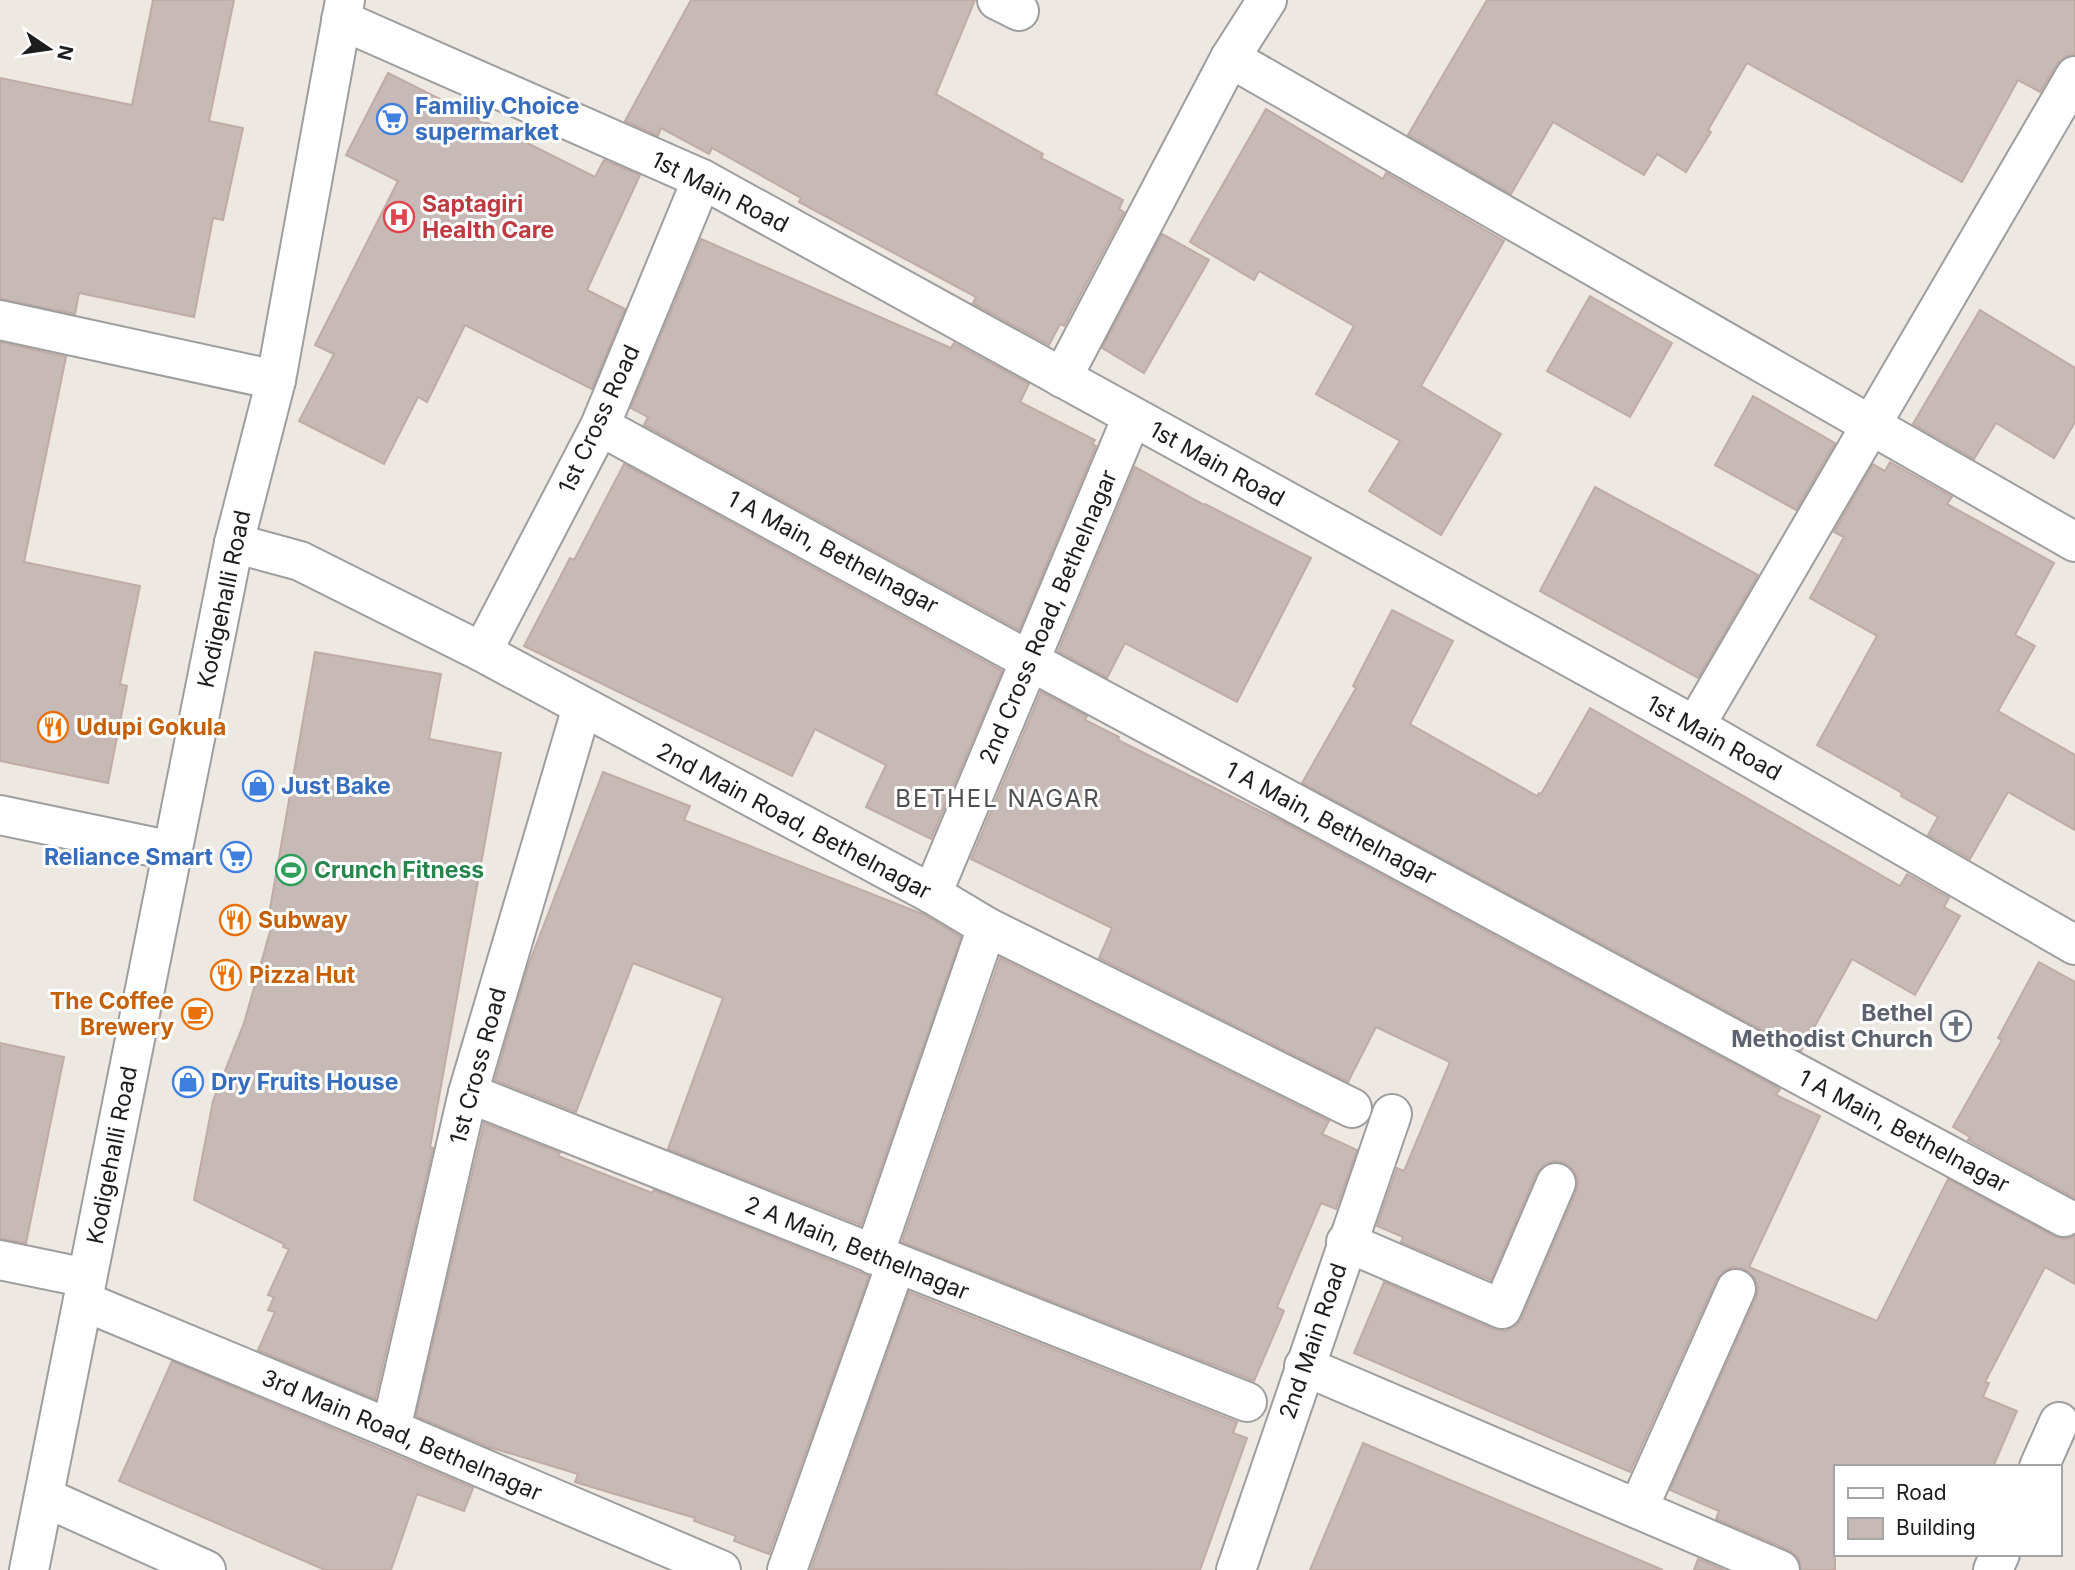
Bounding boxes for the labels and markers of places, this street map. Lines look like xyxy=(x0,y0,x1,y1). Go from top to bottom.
place label: Familiy Choice supermarket xyxy=(415,92,579,146)
supermarket icon: Familiy Choice supermarket xyxy=(375,102,409,136)
place label: Saptagiri Health Care xyxy=(422,190,554,244)
hospital icon: Saptagiri Health Care xyxy=(382,200,416,234)
restaurant icon: Udupi Gokula xyxy=(36,710,70,744)
place label: Udupi Gokula xyxy=(76,713,226,741)
shop icon: Just Bake xyxy=(241,769,275,803)
place label: Just Bake xyxy=(281,772,391,800)
supermarket icon: Reliance Smart xyxy=(219,840,253,874)
place label: Reliance Smart xyxy=(44,843,214,871)
sports icon: Crunch Fitness xyxy=(274,853,308,887)
place label: Crunch Fitness xyxy=(314,856,484,884)
restaurant icon: Subway xyxy=(218,903,252,937)
place label: Subway xyxy=(258,906,348,934)
restaurant icon: Pizza Hut xyxy=(209,958,243,992)
place label: Pizza Hut xyxy=(249,961,356,989)
place label: The Coffee Brewery xyxy=(50,987,174,1041)
cafe icon: The Coffee Brewery xyxy=(180,997,214,1031)
place label: Bethel Methodist Church xyxy=(1731,999,1933,1053)
church icon: Bethel Methodist Church xyxy=(1939,1009,1973,1043)
shop icon: Dry Fruits House xyxy=(171,1065,205,1099)
place label: Dry Fruits House xyxy=(211,1068,398,1096)

